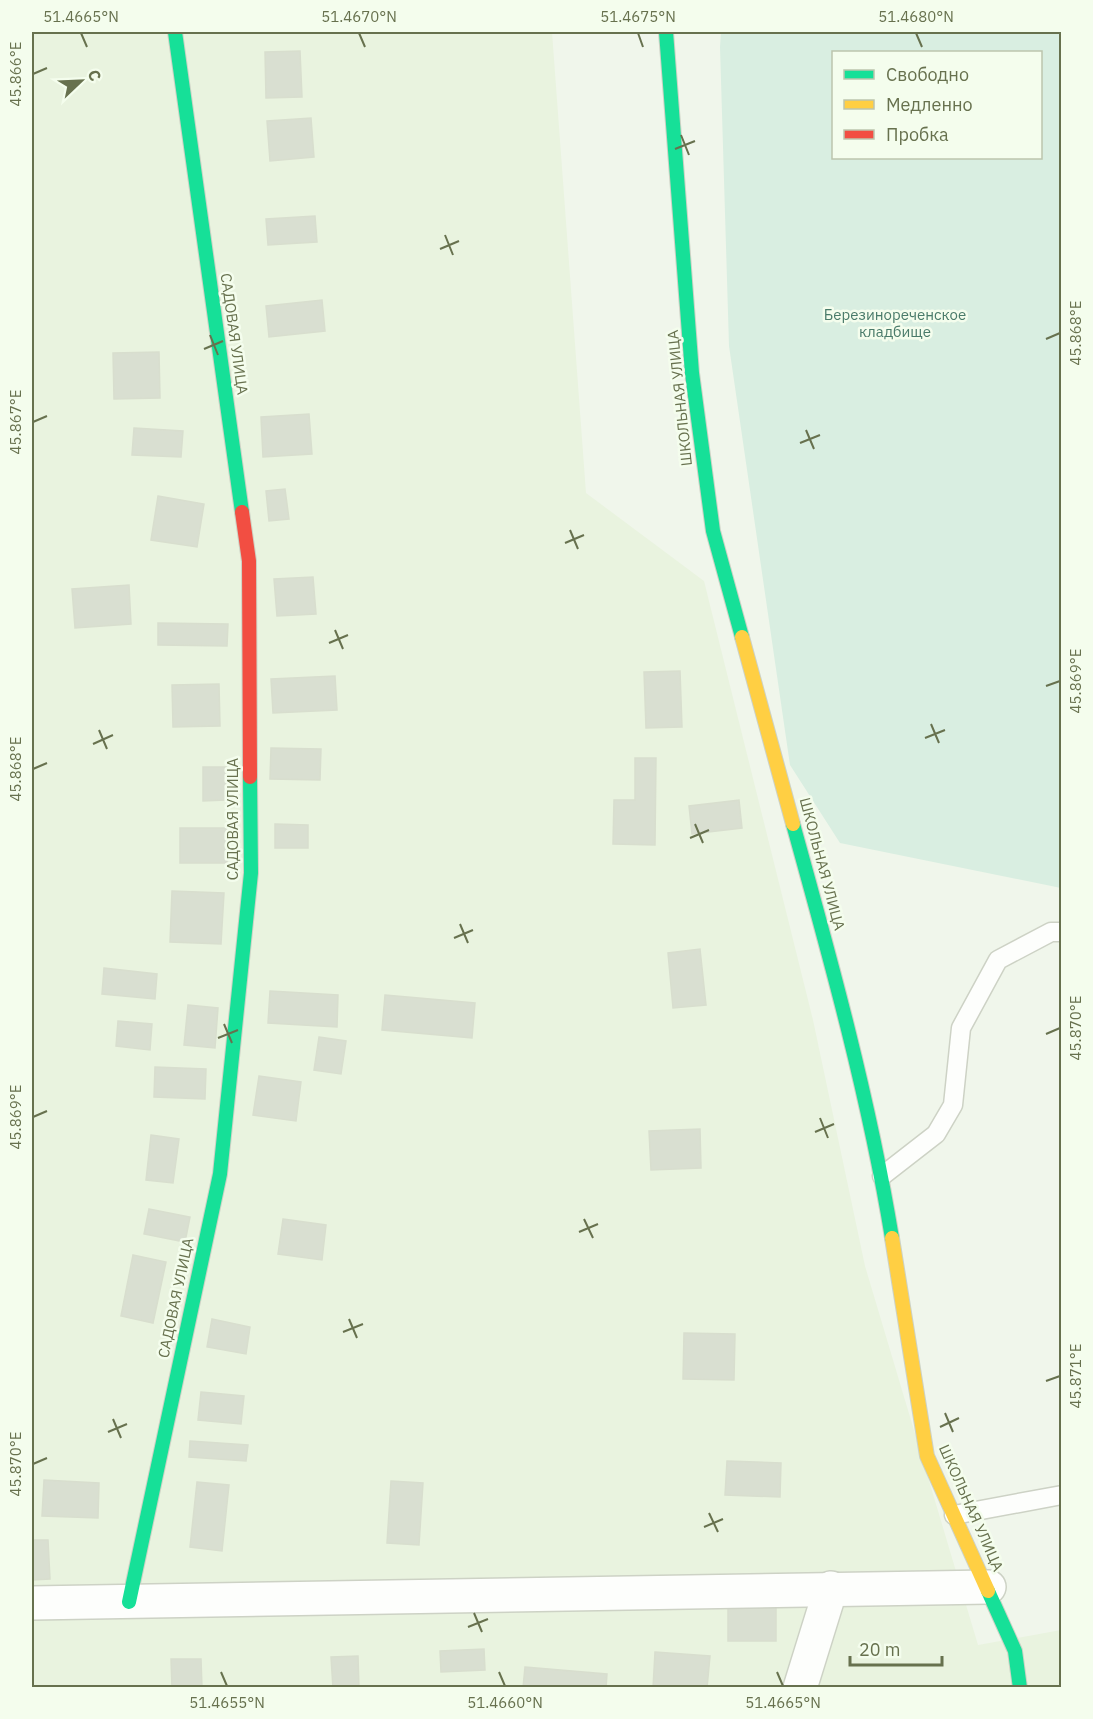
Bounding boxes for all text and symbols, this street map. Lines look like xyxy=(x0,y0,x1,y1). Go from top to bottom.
text: 51.4665°N xyxy=(43,7,119,26)
text: 51.4670°N xyxy=(321,7,397,26)
text: 51.4675°N xyxy=(600,7,676,26)
text: 51.4680°N xyxy=(878,7,954,26)
text: 45.866°E xyxy=(6,42,25,106)
north arrow xyxy=(51,51,111,111)
legend xyxy=(832,51,1042,159)
text: Свободно xyxy=(886,63,969,86)
text: С xyxy=(84,66,106,84)
text: Медленно xyxy=(886,93,973,116)
text: Пробка xyxy=(886,123,949,146)
street label: САДОВАЯ УЛИЦА xyxy=(217,272,252,396)
text: 45.868°E xyxy=(1066,301,1085,365)
park label: Березинореченское кладбище xyxy=(824,305,966,341)
street label: ШКОЛЬНАЯ УЛИЦА xyxy=(663,329,696,467)
text: 45.867°E xyxy=(6,390,25,454)
text: 45.869°E xyxy=(1066,649,1085,713)
text: 45.868°E xyxy=(6,737,25,801)
street label: САДОВАЯ УЛИЦА xyxy=(223,757,242,880)
street label: ШКОЛЬНАЯ УЛИЦА xyxy=(796,795,849,933)
text: 45.870°E xyxy=(1066,996,1085,1060)
text: 45.869°E xyxy=(6,1085,25,1149)
street label: САДОВАЯ УЛИЦА xyxy=(153,1236,198,1360)
text: 45.871°E xyxy=(1066,1344,1085,1408)
text: 45.870°E xyxy=(6,1432,25,1496)
street label: ШКОЛЬНАЯ УЛИЦА xyxy=(935,1441,1008,1575)
scale bar xyxy=(850,1629,942,1667)
text: 20 m xyxy=(859,1638,901,1661)
text: 51.4655°N xyxy=(189,1693,265,1712)
text: 51.4660°N xyxy=(467,1693,543,1712)
text: 51.4665°N xyxy=(745,1693,821,1712)

